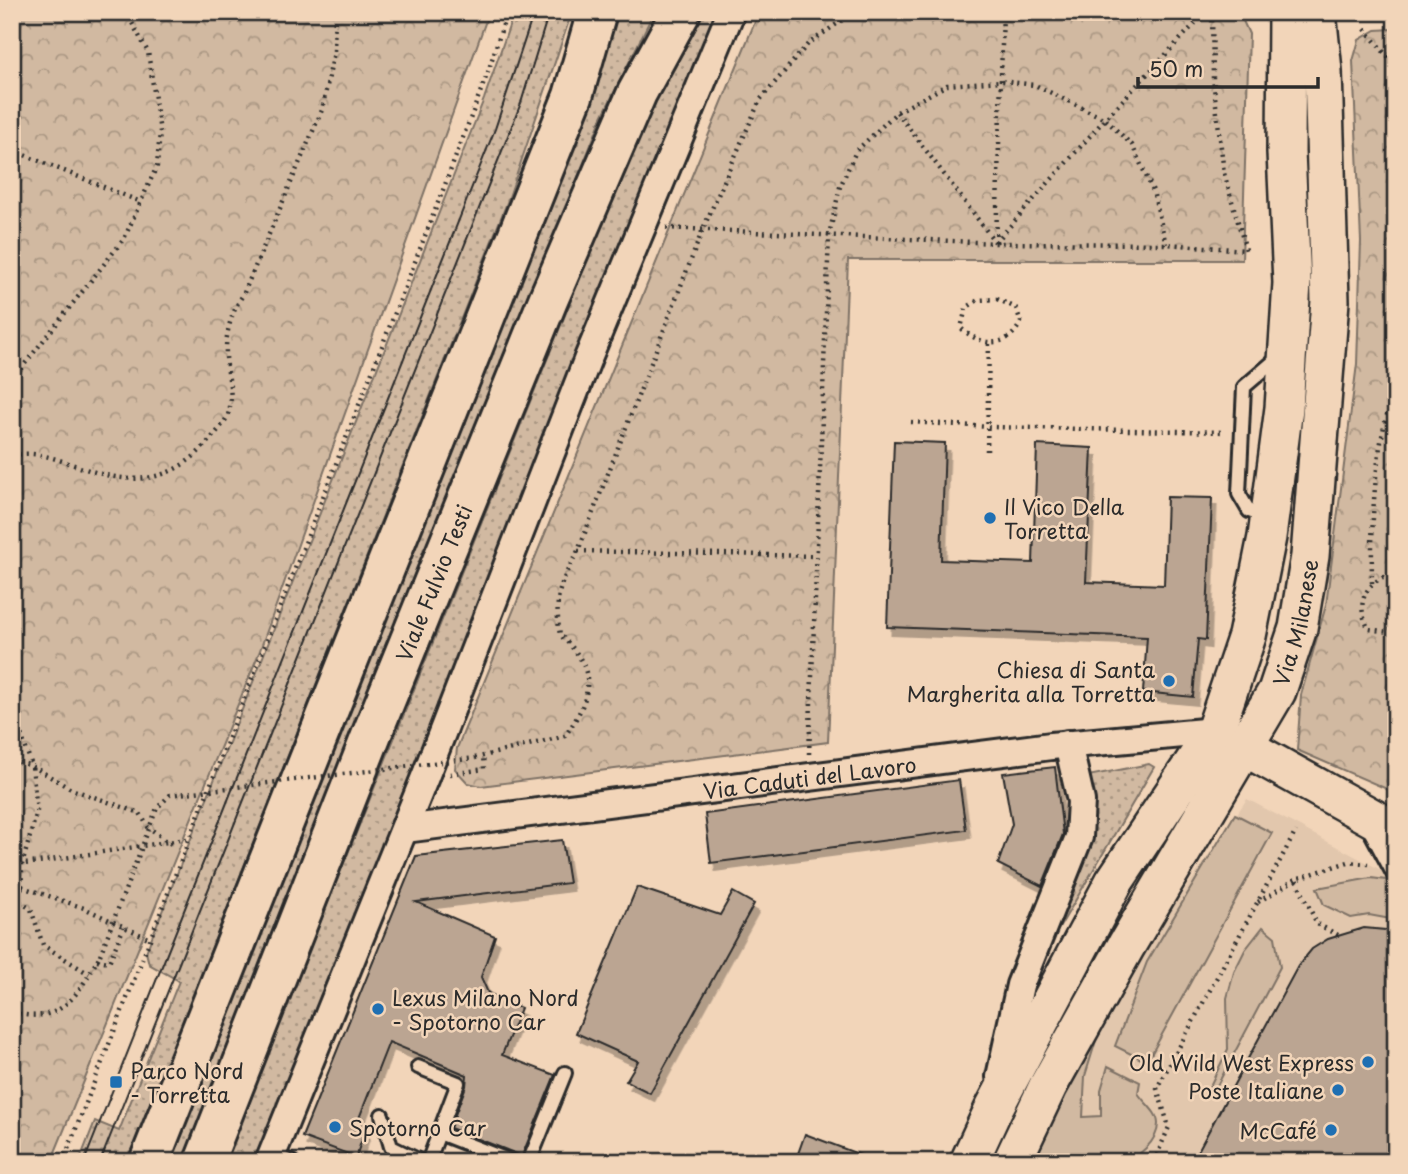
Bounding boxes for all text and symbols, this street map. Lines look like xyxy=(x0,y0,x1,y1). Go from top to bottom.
scale bar xyxy=(1138,46,1319,90)
text: 50 m xyxy=(1149,52,1203,84)
place label: Il Vico Della Torretta xyxy=(1004,490,1125,546)
street label: Viale Fulvio Testi xyxy=(387,499,479,666)
marker: Il Vico Della Torretta xyxy=(982,510,998,526)
street label: Via Milanese xyxy=(1264,557,1325,690)
place label: Chiesa di Santa Margherita alla Torretta xyxy=(907,653,1155,709)
marker: Chiesa di Santa Margherita alla Torretta xyxy=(1161,673,1177,689)
street label: Via Caduti del Lavoro xyxy=(701,747,918,807)
place label: Lexus Milano Nord - Spotorno Car xyxy=(392,981,579,1037)
marker: Lexus Milano Nord - Spotorno Car xyxy=(370,1001,386,1017)
place label: Old Wild West Express xyxy=(1129,1046,1354,1078)
place label: Parco Nord - Torretta xyxy=(130,1054,244,1110)
marker: Old Wild West Express xyxy=(1360,1054,1376,1070)
marker: Parco Nord - Torretta xyxy=(108,1074,124,1090)
place label: Poste Italiane xyxy=(1188,1074,1324,1106)
marker: Poste Italiane xyxy=(1330,1082,1346,1098)
place label: Spotorno Car xyxy=(349,1111,486,1143)
place label: McCafé xyxy=(1240,1114,1317,1146)
marker: Spotorno Car xyxy=(327,1119,343,1135)
marker: McCafé xyxy=(1323,1122,1339,1138)

